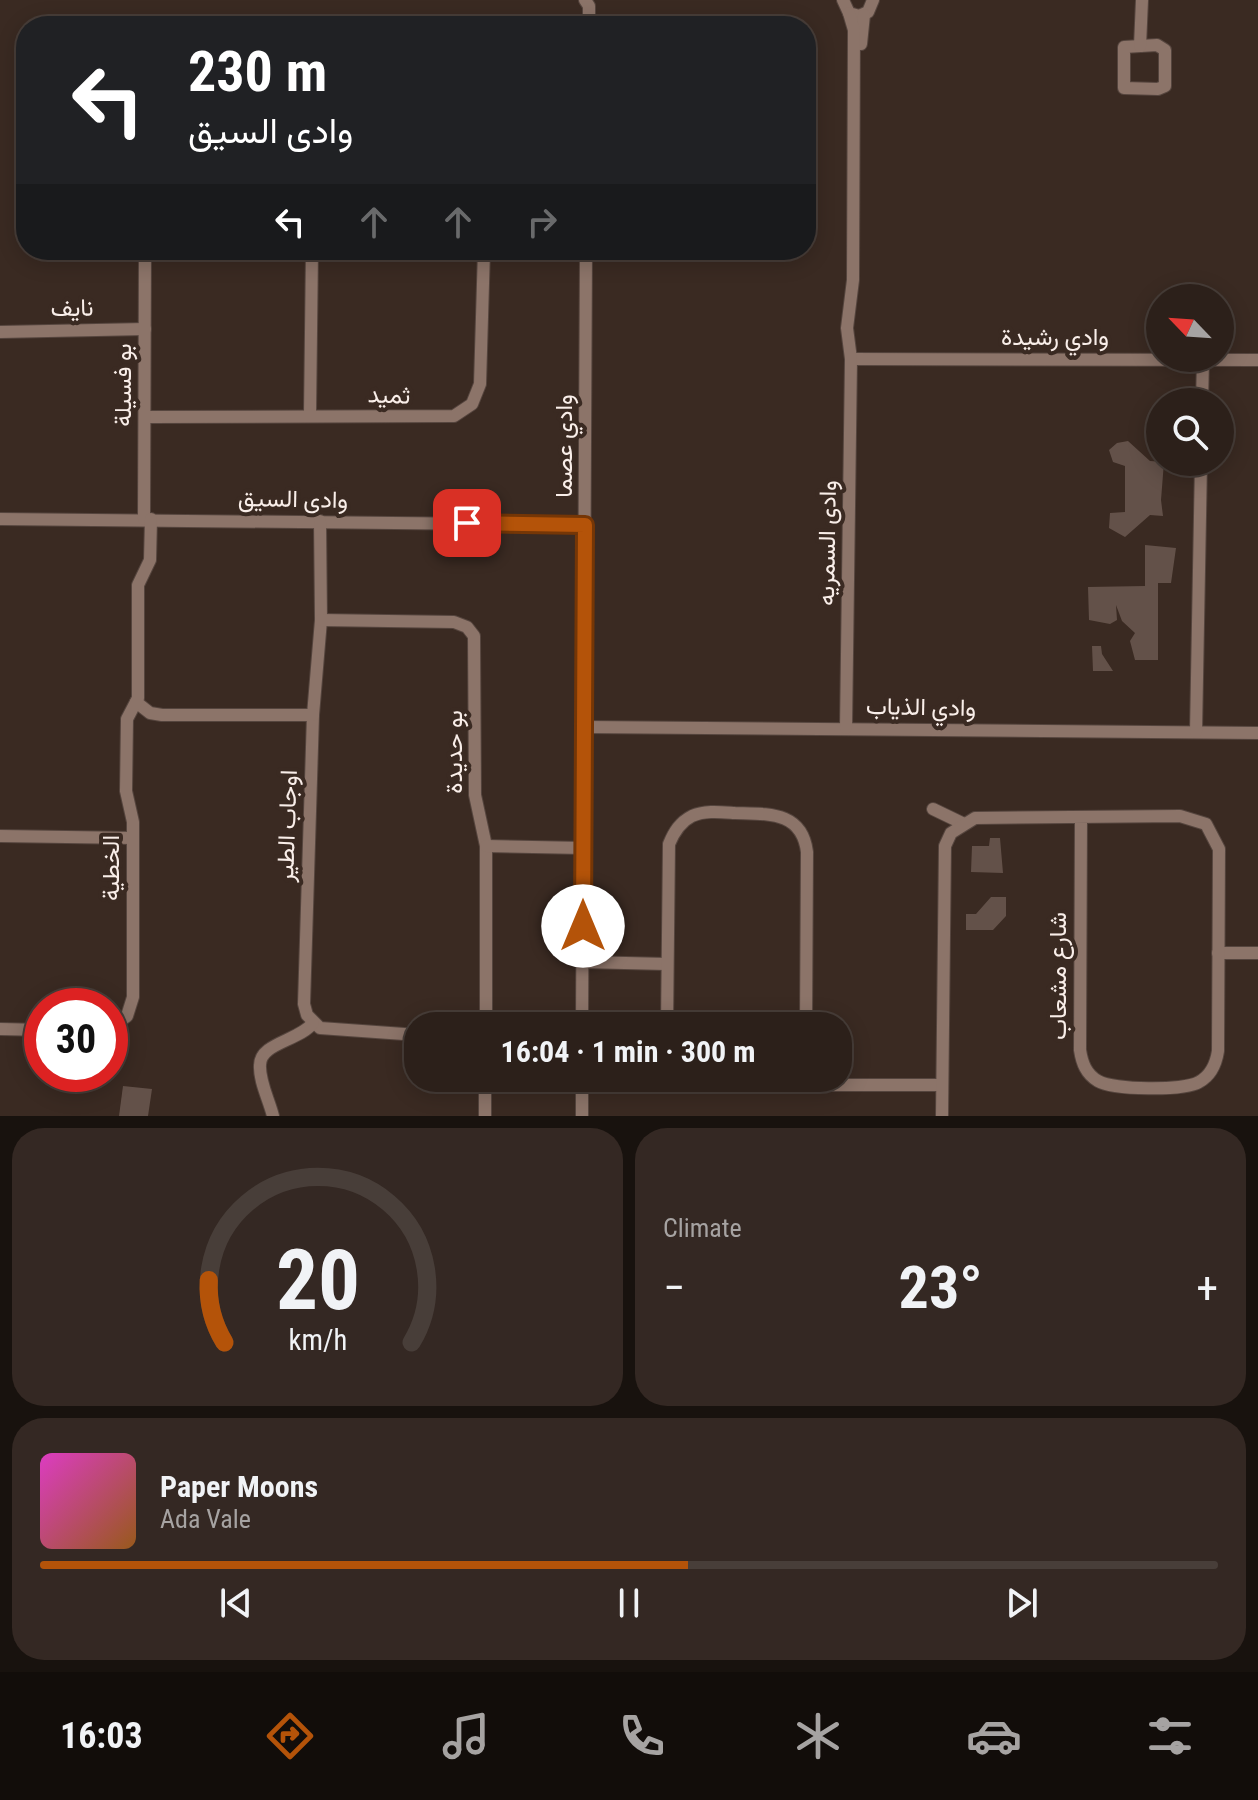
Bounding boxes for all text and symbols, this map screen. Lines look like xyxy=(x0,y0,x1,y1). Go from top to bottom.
text: 230 m xyxy=(188,39,327,105)
icon: left xyxy=(56,48,160,152)
text: وادى السيق xyxy=(188,110,353,152)
icon: left xyxy=(268,200,312,244)
icon: ahead xyxy=(352,200,396,244)
icon: ahead xyxy=(436,200,480,244)
icon: right xyxy=(520,200,564,244)
north arrow xyxy=(1146,284,1234,372)
map controls xyxy=(1146,284,1234,476)
street label: نايف xyxy=(50,294,94,322)
street label: وادي رشيدة xyxy=(1001,323,1109,356)
street label: بو فسيلة xyxy=(109,343,138,427)
street label: ثميد xyxy=(367,380,411,410)
button: search xyxy=(1146,388,1234,476)
street label: وادي عصما xyxy=(550,394,583,498)
street label: وادى السمريه xyxy=(812,480,843,606)
street label: وادى السيق xyxy=(238,484,348,515)
pin xyxy=(433,489,501,557)
icon: arrive xyxy=(445,501,489,545)
street label: وادي الذياب xyxy=(866,692,976,727)
street label: بو حديدة xyxy=(440,710,469,794)
street label: اوجاب الطير xyxy=(271,769,304,884)
street label: الخطية xyxy=(97,835,125,901)
position arrow xyxy=(541,884,625,968)
street label: شارع مشعاب xyxy=(1044,912,1074,1040)
speed limit sign: 30 xyxy=(24,988,128,1092)
text: 16:04 · 1 min · 300 m xyxy=(501,1034,755,1069)
text: Climate xyxy=(663,1213,742,1243)
text: 20 xyxy=(275,1232,360,1329)
text: 23° xyxy=(899,1252,983,1323)
text: − xyxy=(663,1262,685,1314)
text: + xyxy=(1196,1262,1218,1314)
text: km/h xyxy=(288,1323,347,1357)
text: Paper Moons xyxy=(160,1469,318,1504)
text: Ada Vale xyxy=(160,1504,251,1534)
icon: previous xyxy=(214,1581,258,1625)
icon: pause xyxy=(607,1581,651,1625)
icon: next xyxy=(1000,1581,1044,1625)
icon: directions xyxy=(262,1708,318,1764)
icon: music xyxy=(438,1708,494,1764)
icon: phone xyxy=(614,1708,670,1764)
icon: climate xyxy=(790,1708,846,1764)
icon: car xyxy=(966,1708,1022,1764)
icon: filters xyxy=(1142,1708,1198,1764)
text: 16:03 xyxy=(60,1715,143,1757)

